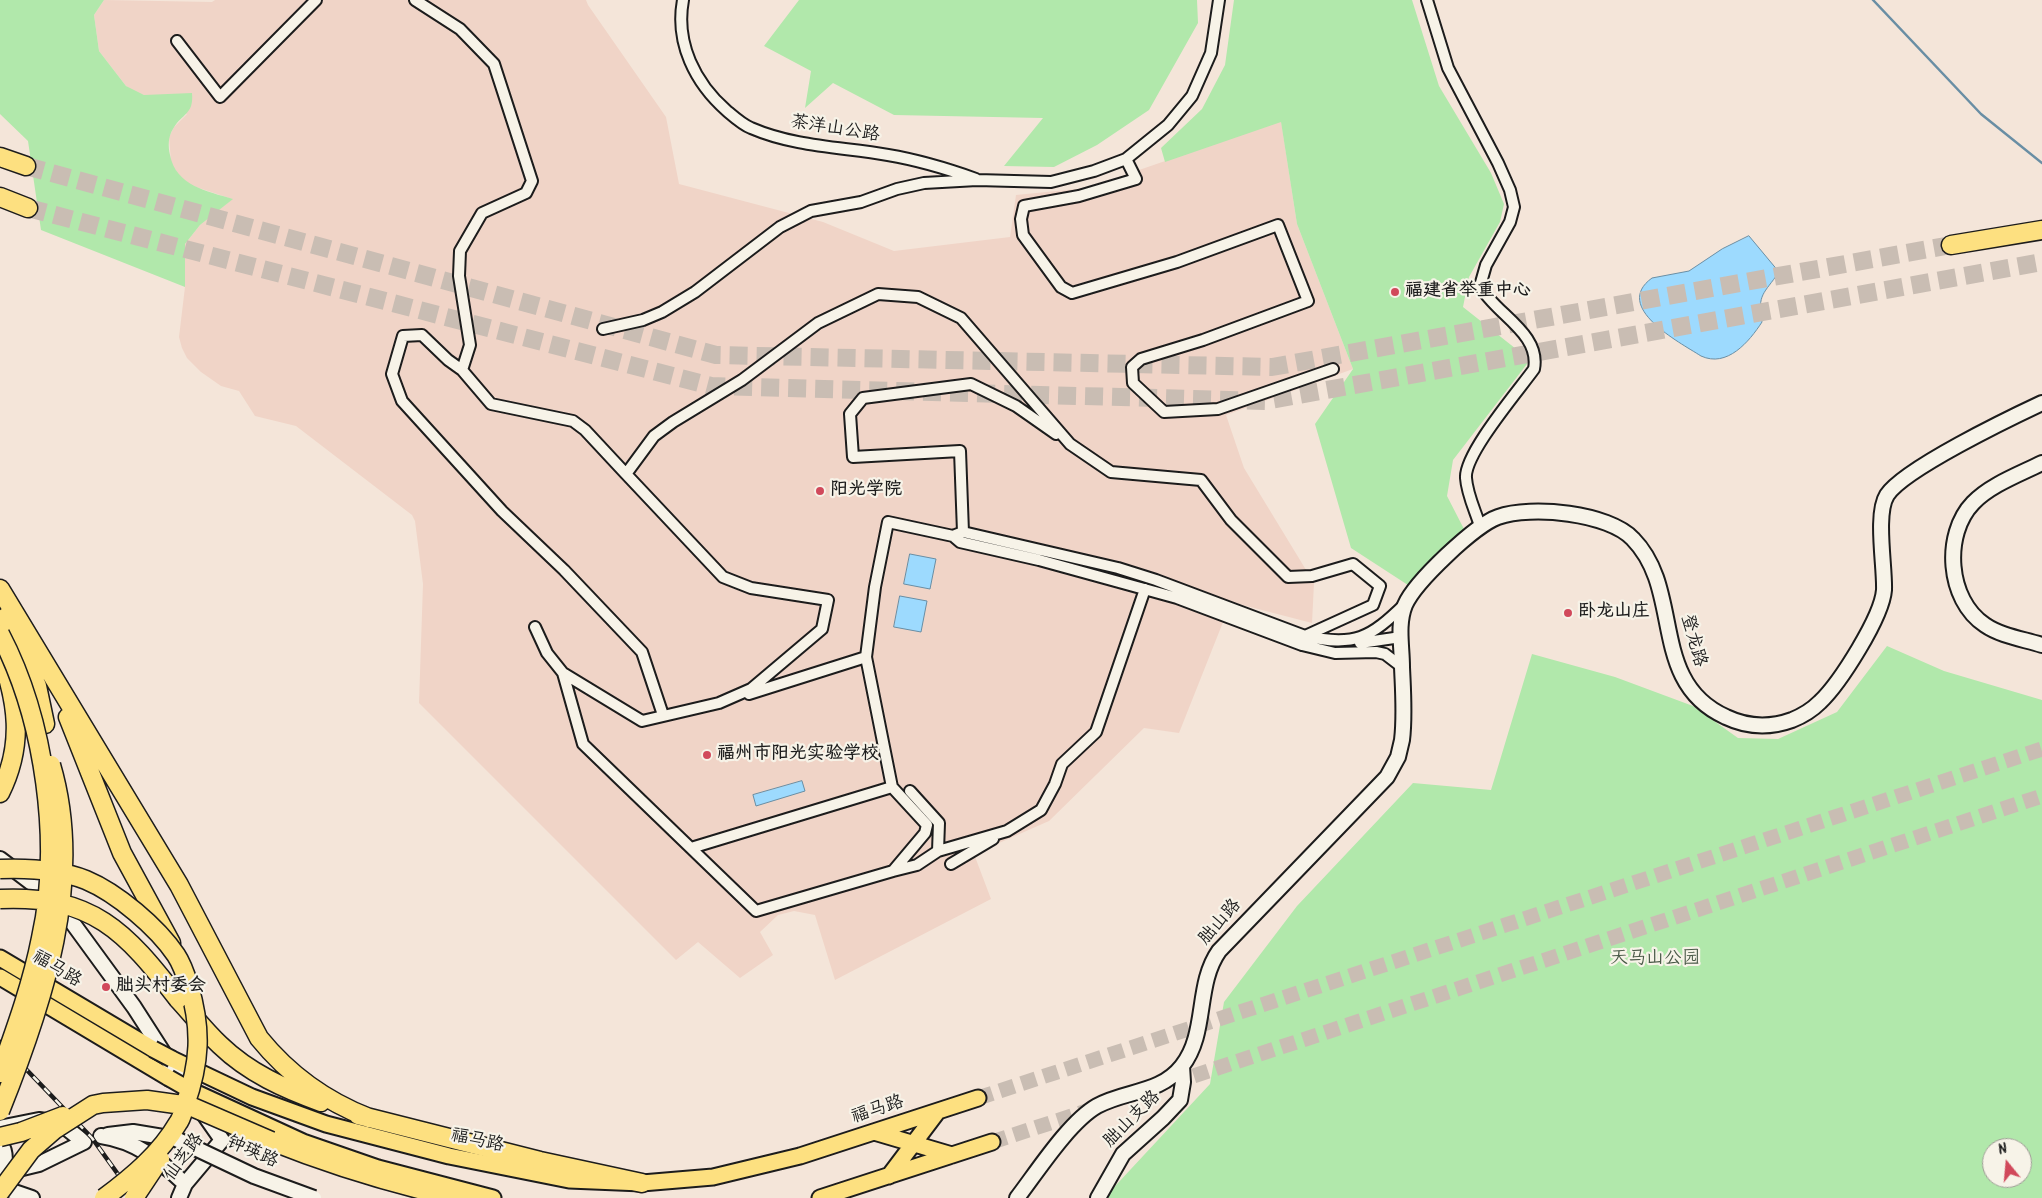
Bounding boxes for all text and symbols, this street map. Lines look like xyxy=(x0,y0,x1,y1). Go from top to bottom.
street label: 茶洋山公路 xyxy=(789,112,881,148)
place label: 福建省举重中心 xyxy=(1405,281,1531,303)
marker: 福建省举重中心 xyxy=(1389,286,1401,298)
place label: 阳光学院 xyxy=(830,480,902,502)
marker: 阳光学院 xyxy=(814,485,826,497)
place label: 卧龙山庄 xyxy=(1578,602,1650,624)
marker: 卧龙山庄 xyxy=(1562,607,1574,619)
street label: 登龙路 xyxy=(1674,612,1710,670)
place label: 福州市阳光实验学校 xyxy=(717,744,879,766)
marker: 福州市阳光实验学校 xyxy=(701,749,713,761)
street label: 胐山路 xyxy=(1195,896,1247,950)
street label: 福马路 xyxy=(27,947,85,993)
park label: 天马山公园 xyxy=(1610,949,1700,971)
place label: 胐头村委会 xyxy=(116,976,206,998)
marker: 胐头村委会 xyxy=(100,981,112,993)
street label: 胐山支路 xyxy=(1100,1087,1166,1153)
street label: 福马路 xyxy=(849,1092,907,1130)
street label: 福马路 xyxy=(448,1126,506,1158)
street label: 仙芝路 xyxy=(160,1130,210,1186)
street label: 钟瑛路 xyxy=(223,1132,281,1174)
north arrow xyxy=(1982,1138,2032,1188)
text: N xyxy=(1995,1138,2010,1161)

